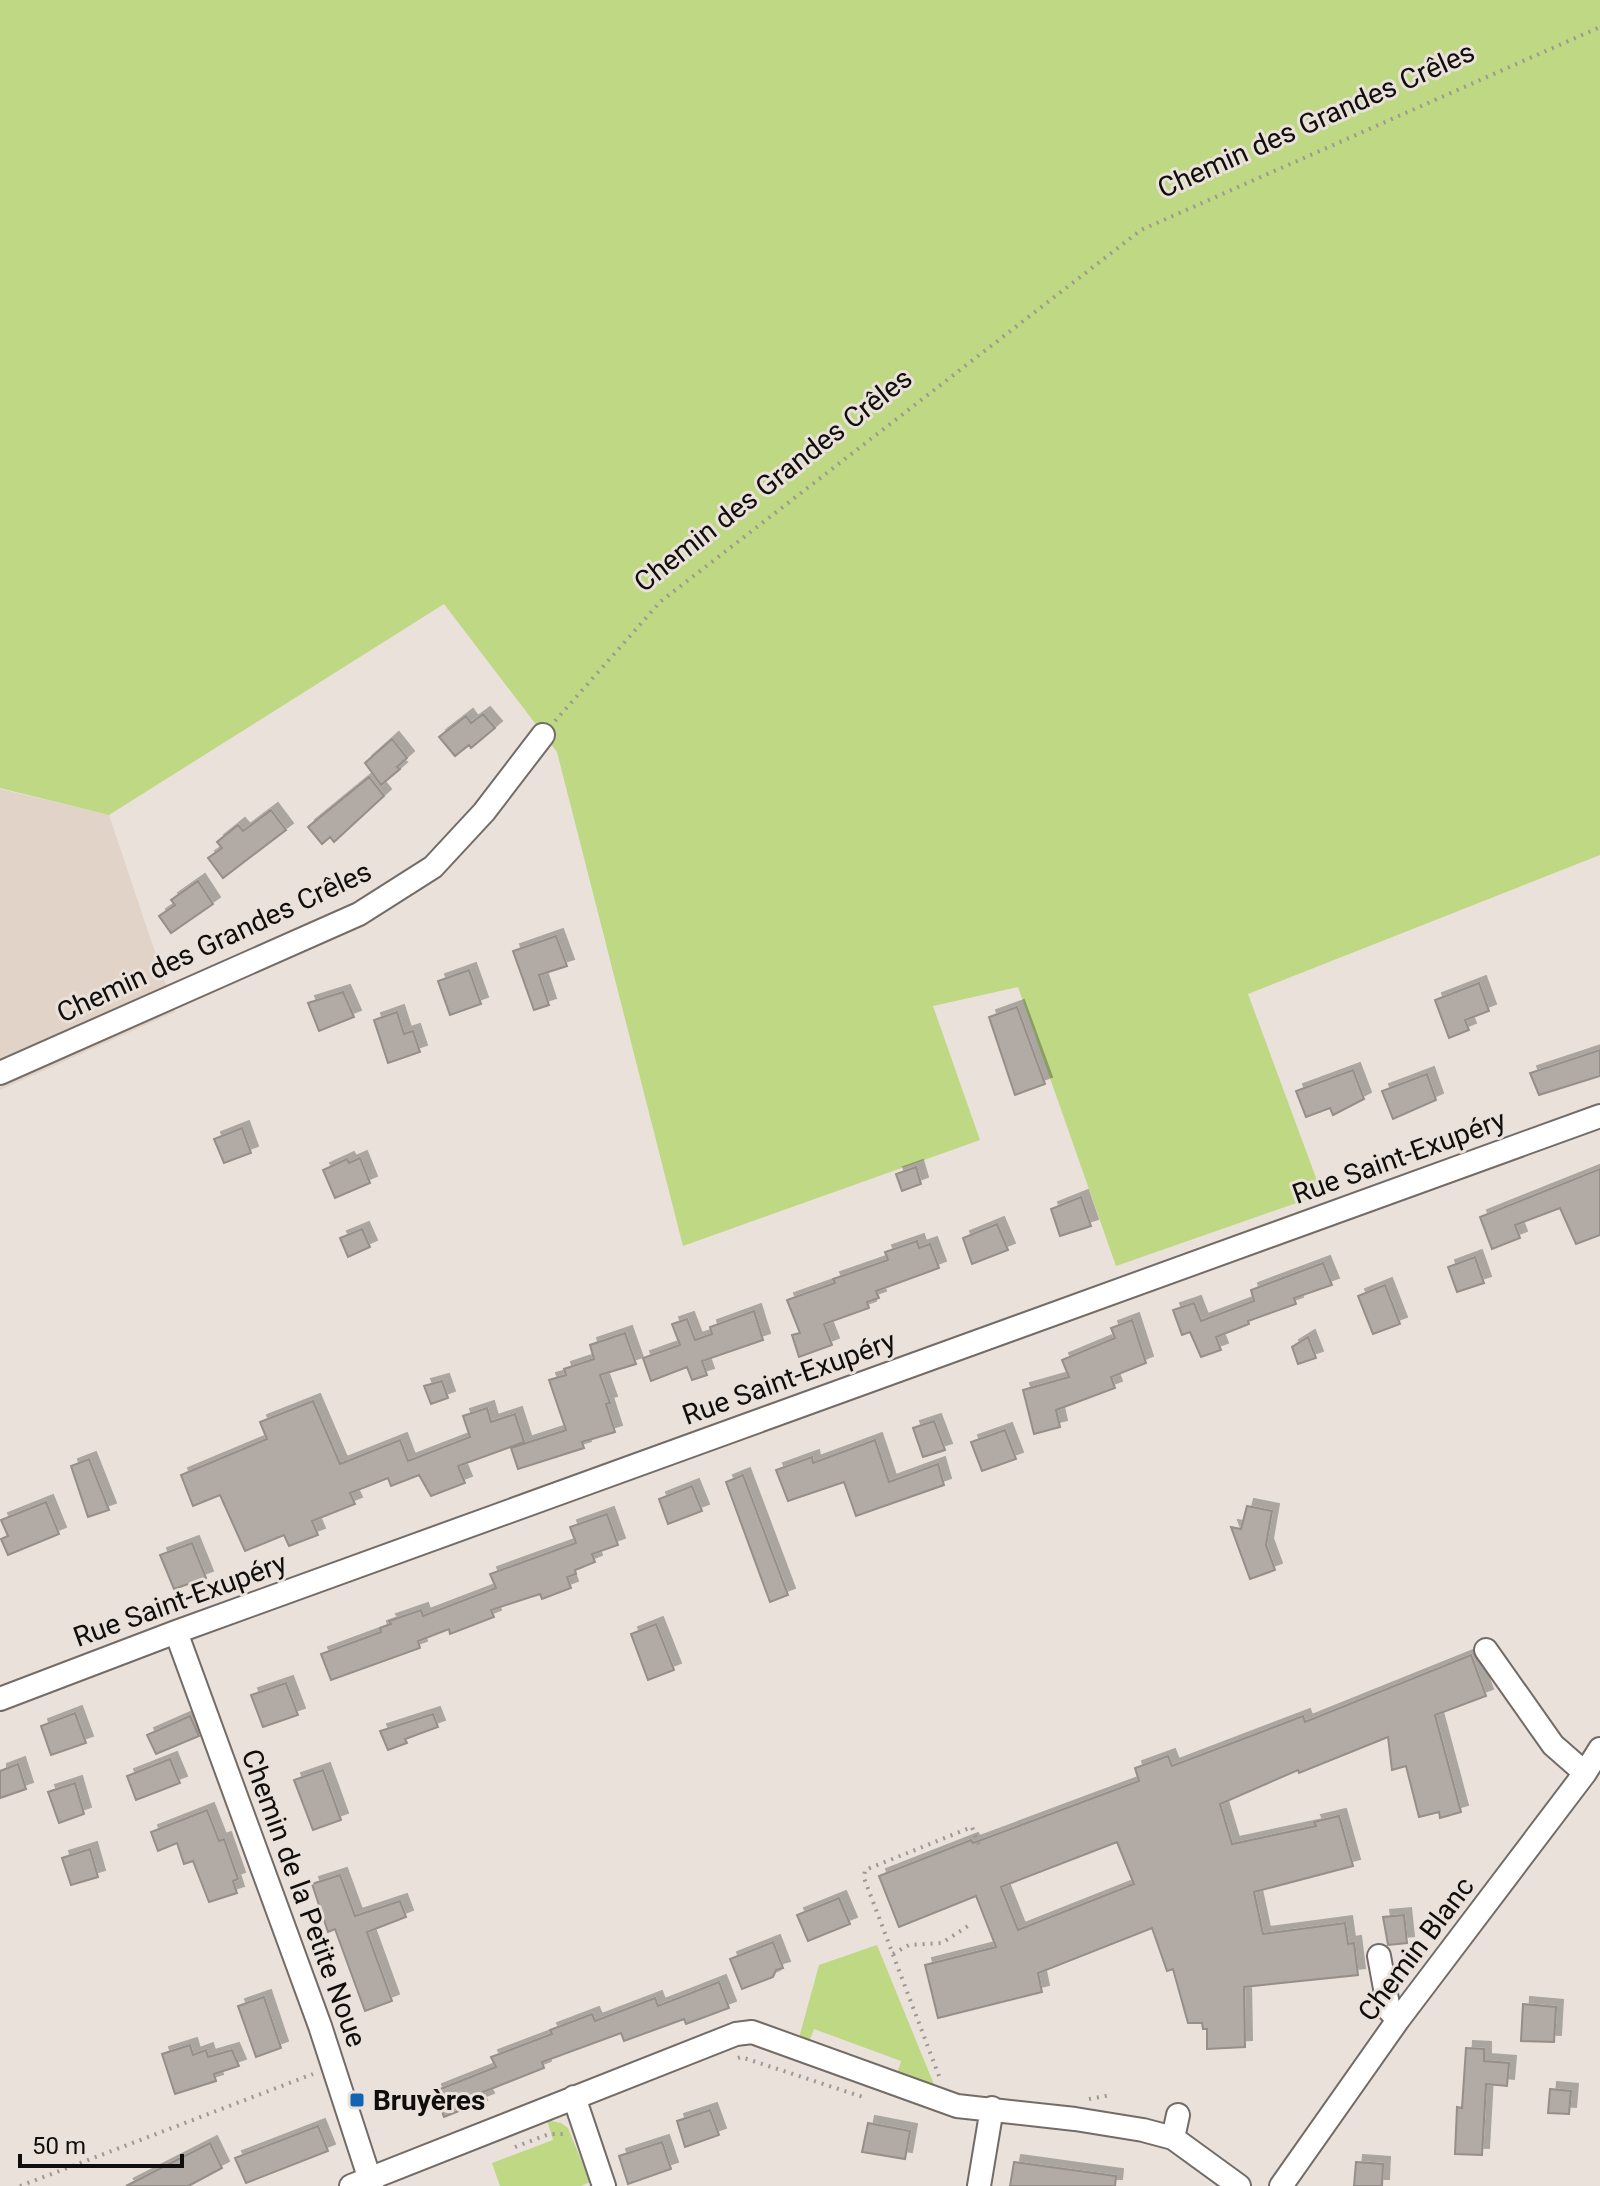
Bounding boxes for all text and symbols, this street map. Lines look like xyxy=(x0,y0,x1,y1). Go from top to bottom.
street label: Chemin des Grandes Crêles xyxy=(1152,35,1480,205)
street label: Chemin des Grandes Crêles xyxy=(628,361,918,599)
street label: Chemin des Grandes Crêles xyxy=(51,854,377,1030)
street label: Rue Saint-Exupéry xyxy=(1288,1103,1510,1211)
street label: Rue Saint-Exupéry xyxy=(678,1324,900,1432)
street label: Rue Saint-Exupéry xyxy=(69,1546,291,1654)
street label: Chemin de la Petite Noue xyxy=(235,1745,373,2051)
street label: Chemin Blanc xyxy=(1351,1870,1481,2028)
place label: Bruyères xyxy=(373,2084,485,2117)
marker: Bruyères xyxy=(348,2091,366,2109)
scale bar xyxy=(20,2118,182,2168)
text: 50 m xyxy=(32,2132,86,2160)

